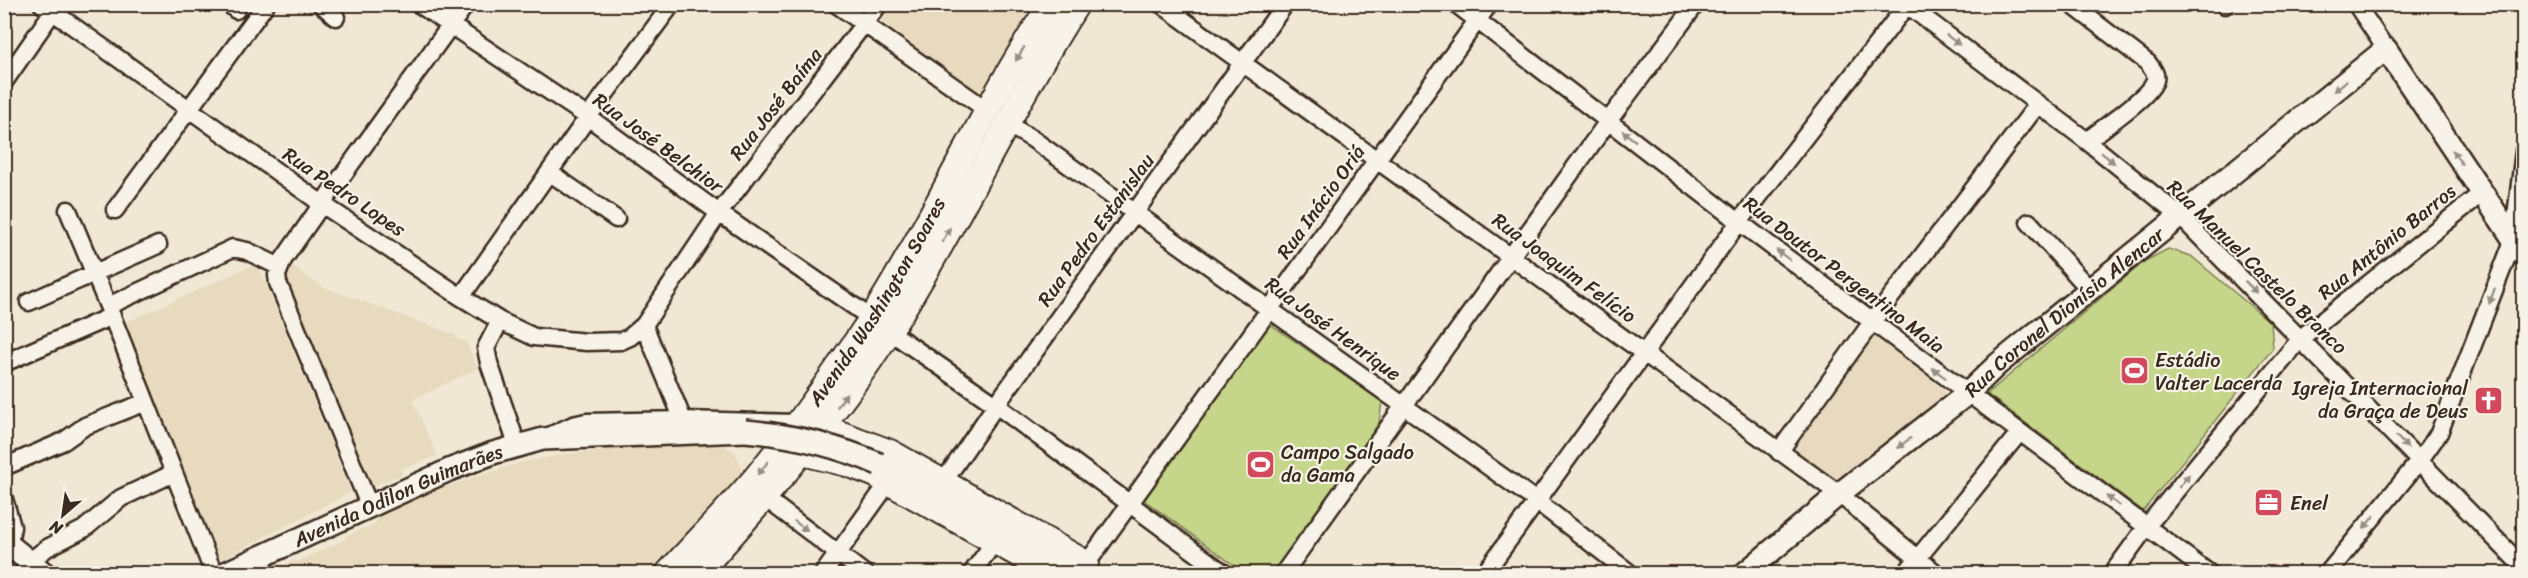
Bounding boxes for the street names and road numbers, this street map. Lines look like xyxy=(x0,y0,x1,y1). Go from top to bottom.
street label: Rua José Baíma xyxy=(720,39,832,168)
street label: Rua José Belchior xyxy=(585,83,732,204)
street label: Rua Inácio Oriá xyxy=(1267,137,1375,267)
street label: Rua Pedro Lopes xyxy=(275,138,413,247)
street label: Rua Pedro Estanislau xyxy=(1028,146,1164,314)
street label: Rua Manuel Castelo Branco xyxy=(2158,171,2356,363)
street label: Rua Antônio Barros xyxy=(2310,174,2465,309)
street label: Rua Doutor Pergentino Maia xyxy=(1735,187,1953,363)
street label: Avenida Washington Soares xyxy=(798,190,956,414)
street label: Rua Joaquim Felício xyxy=(1484,203,1644,333)
street label: Rua Coronel Dionísio Alencar xyxy=(1956,217,2173,406)
street label: Rua José Henrique xyxy=(1257,267,1409,391)
street label: Avenida Odilon Guimarães xyxy=(287,433,507,557)

